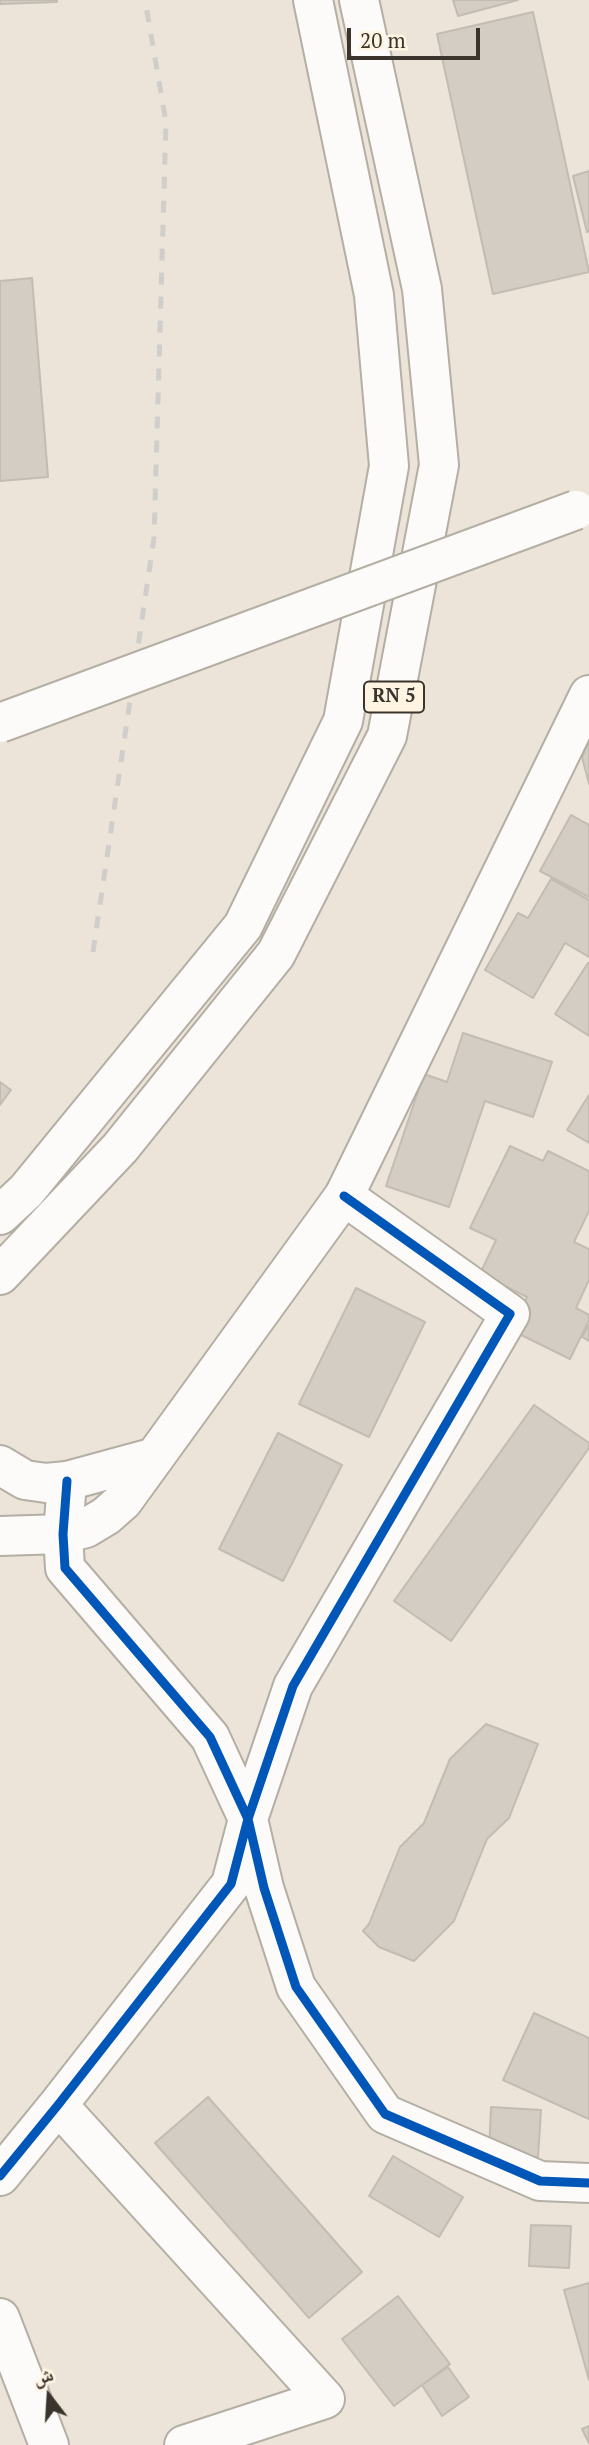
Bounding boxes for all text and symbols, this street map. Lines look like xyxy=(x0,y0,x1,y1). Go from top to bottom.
scale bar xyxy=(351,14,484,58)
text: 20 m xyxy=(360,26,406,54)
road number: RN 5 xyxy=(364,682,424,712)
north arrow xyxy=(14,2361,84,2431)
text: ش xyxy=(29,2361,56,2390)

